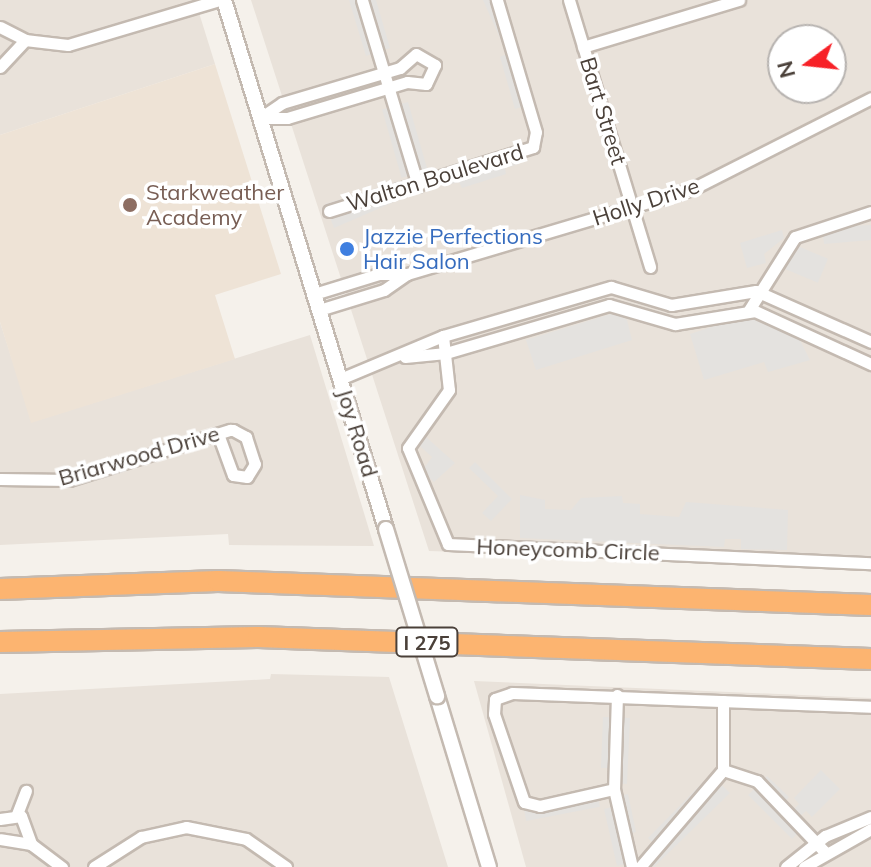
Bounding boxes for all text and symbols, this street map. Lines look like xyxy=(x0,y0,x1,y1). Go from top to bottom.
north arrow xyxy=(767,24,847,104)
street label: Bart Street xyxy=(574,54,632,168)
text: N xyxy=(770,58,801,81)
street label: Walton Boulevard xyxy=(343,139,527,217)
street label: Holly Drive xyxy=(589,172,703,232)
place label: Starkweather Academy xyxy=(146,179,284,230)
marker: Starkweather Academy xyxy=(121,196,139,214)
place label: Jazzie Perfections Hair Salon xyxy=(363,223,543,274)
marker: Jazzie Perfections Hair Salon xyxy=(338,240,356,258)
street label: Joy Road xyxy=(331,386,383,480)
street label: Briarwood Drive xyxy=(55,420,223,492)
street label: Honeycomb Circle xyxy=(476,534,660,566)
road number: I 275 xyxy=(395,626,459,658)

